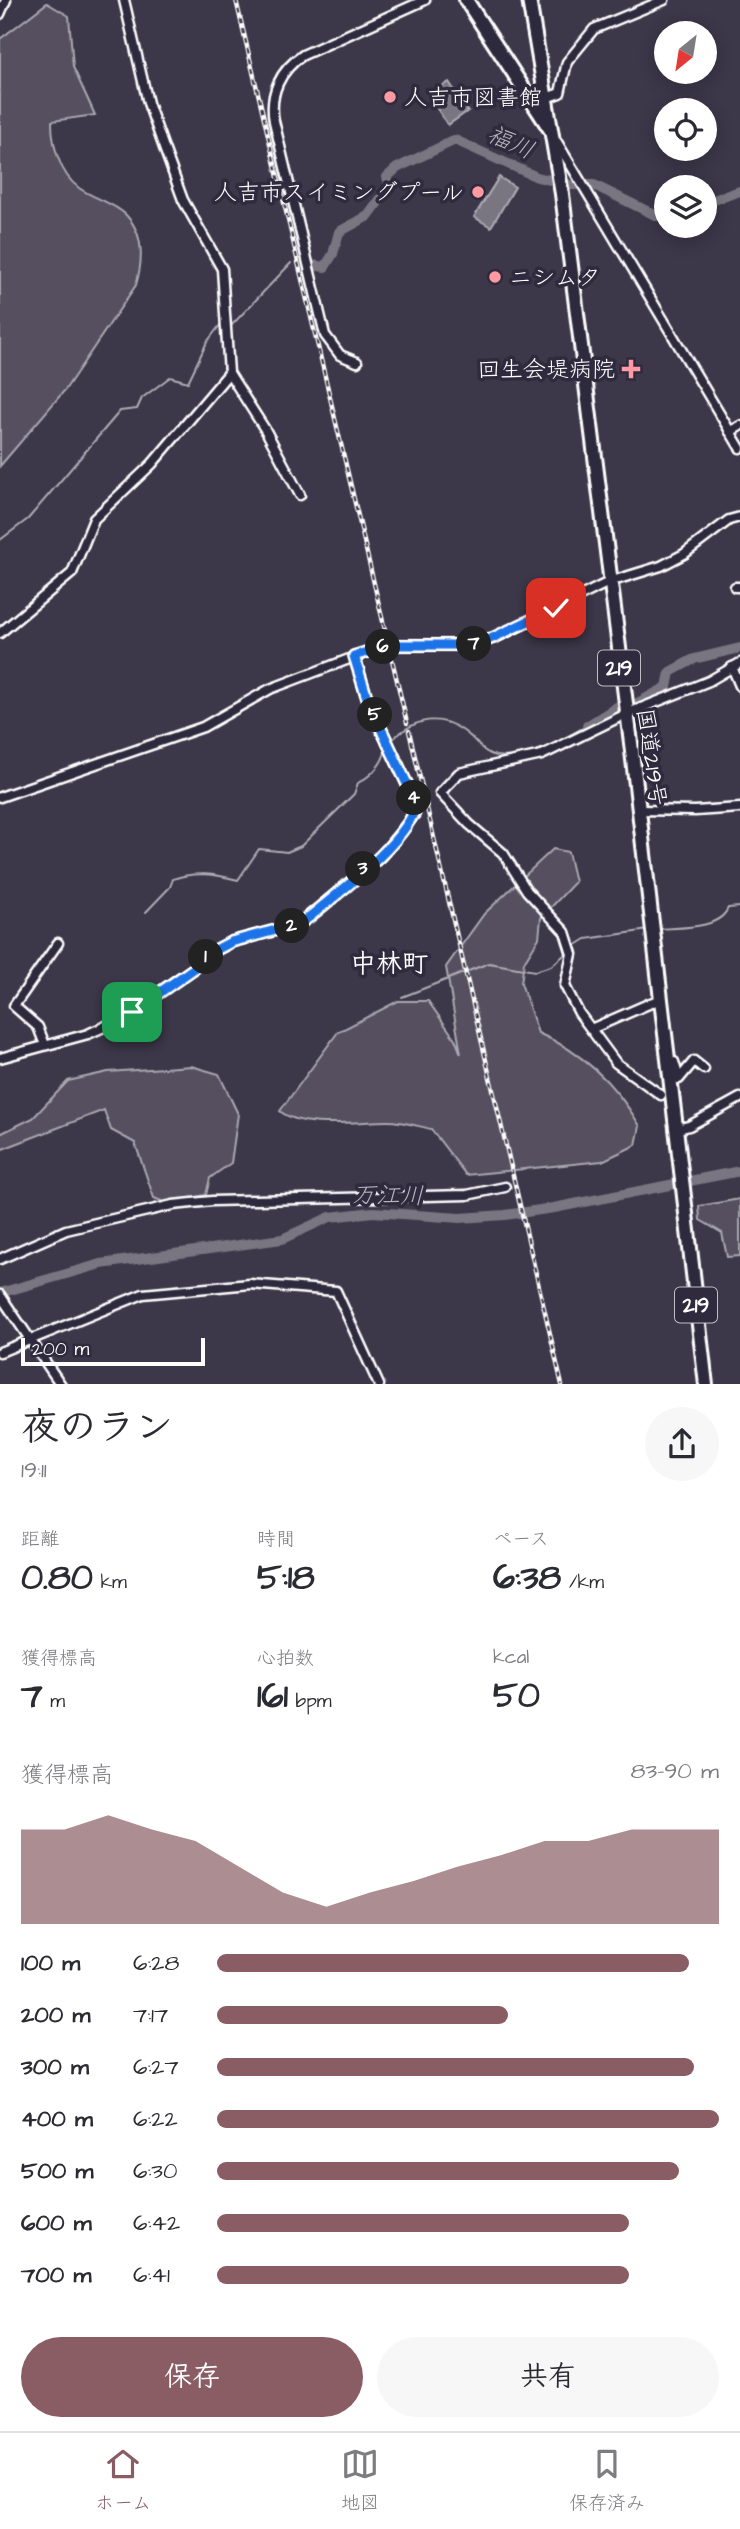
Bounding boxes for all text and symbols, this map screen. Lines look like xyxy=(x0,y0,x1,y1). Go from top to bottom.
north arrow xyxy=(654,21,718,84)
map controls xyxy=(654,21,717,238)
place label: 人吉市図書館 xyxy=(404,82,542,114)
marker: 人吉市図書館 xyxy=(382,89,398,105)
button: locate xyxy=(654,98,717,161)
water label: 福川 xyxy=(482,118,539,168)
button: layers xyxy=(654,175,717,238)
place label: 人吉市スイミングプール xyxy=(214,177,464,209)
marker: 人吉市スイミングプール xyxy=(470,184,486,200)
place label: ニシムタ xyxy=(509,262,601,294)
marker: ニシムタ xyxy=(487,269,503,285)
place label: 回生会堤病院 xyxy=(477,354,615,386)
marker: 回生会堤病院 xyxy=(621,359,641,379)
pin xyxy=(526,578,586,638)
icon: check xyxy=(537,589,575,627)
pin: 7 xyxy=(456,626,491,662)
pin: 6 xyxy=(366,630,400,664)
text: 7 xyxy=(468,630,479,657)
text: 6 xyxy=(377,633,388,660)
road number: 219 xyxy=(598,650,640,686)
pin: 5 xyxy=(358,698,392,732)
text: 5 xyxy=(368,701,381,728)
street label: 国道219号 xyxy=(628,706,674,808)
pin: 4 xyxy=(396,780,432,816)
text: 4 xyxy=(407,784,420,811)
pin: 3 xyxy=(346,852,380,886)
text: 3 xyxy=(358,855,367,882)
pin: 2 xyxy=(274,908,310,944)
text: 2 xyxy=(286,912,297,939)
pin: 1 xyxy=(188,940,224,974)
text: 1 xyxy=(204,943,207,970)
district label: 中林町 xyxy=(350,946,428,982)
pin xyxy=(102,982,162,1042)
icon: arrive xyxy=(113,993,151,1031)
water label: 万江川 xyxy=(352,1178,424,1214)
road number: 219 xyxy=(675,1288,717,1322)
scale bar xyxy=(21,1336,205,1367)
text: 200 m xyxy=(32,1336,89,1363)
text: 夜のラン xyxy=(21,1402,173,1454)
button: share xyxy=(645,1407,719,1481)
text: 19:11 xyxy=(21,1454,47,1486)
text: 距離 xyxy=(21,1526,59,1553)
text: 時間 xyxy=(257,1526,295,1553)
text: ペース xyxy=(493,1526,549,1553)
text: 0.80 xyxy=(21,1553,93,1602)
text: 5:18 xyxy=(257,1553,315,1602)
text: 6:38 xyxy=(493,1553,561,1602)
text: km xyxy=(93,1569,127,1596)
text: /km xyxy=(561,1569,604,1596)
text: kcal xyxy=(493,1644,529,1671)
text: 獲得標高 xyxy=(21,1645,97,1672)
text: 心拍数 xyxy=(257,1645,314,1672)
text: 50 xyxy=(493,1671,540,1720)
text: 7 xyxy=(21,1672,43,1721)
text: 161 xyxy=(257,1672,288,1721)
text: m xyxy=(43,1688,65,1715)
text: bpm xyxy=(288,1688,332,1715)
text: 83–90 m xyxy=(631,1755,719,1787)
text: 獲得標高 xyxy=(21,1759,113,1791)
text: 100 m xyxy=(21,1947,80,1979)
text: 6:28 xyxy=(133,1947,179,1979)
text: 200 m xyxy=(21,1999,90,2031)
text: 7:17 xyxy=(133,1999,168,2031)
text: 300 m xyxy=(21,2051,89,2083)
text: 6:27 xyxy=(133,2051,179,2083)
text: 400 m xyxy=(21,2103,93,2135)
text: 6:22 xyxy=(133,2103,178,2135)
text: 500 m xyxy=(21,2155,93,2187)
text: 6:30 xyxy=(133,2155,177,2187)
text: 600 m xyxy=(21,2207,92,2239)
text: 6:42 xyxy=(133,2207,180,2239)
text: 700 m xyxy=(21,2259,91,2291)
text: 6:41 xyxy=(133,2259,170,2291)
button: 保存 xyxy=(21,2337,363,2417)
button: 共有 xyxy=(377,2337,719,2417)
tab: ホーム xyxy=(95,2445,151,2517)
tab: 地図 xyxy=(341,2445,379,2517)
tab: 保存済み xyxy=(569,2445,645,2517)

